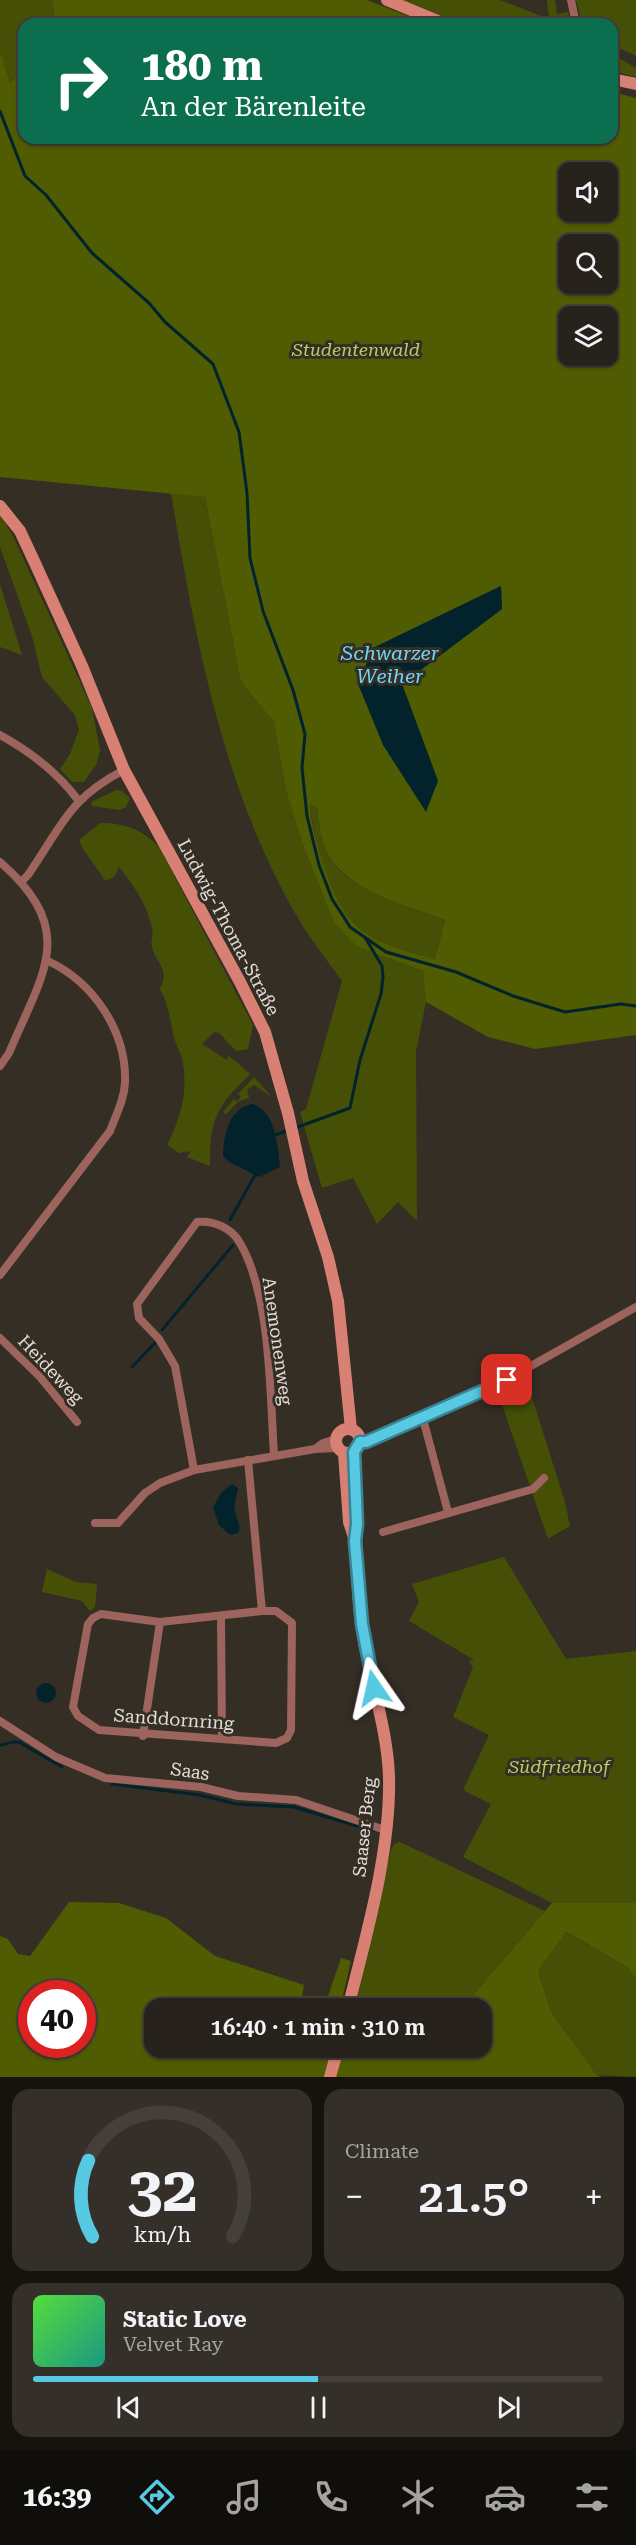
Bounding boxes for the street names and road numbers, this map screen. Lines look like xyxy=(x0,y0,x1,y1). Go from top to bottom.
street label: Ludwig-Thoma-Straße xyxy=(174,835,285,1019)
street label: Anemonenweg xyxy=(259,1276,297,1407)
street label: Heideweg xyxy=(14,1330,89,1408)
street label: Sanddornring xyxy=(113,1704,236,1734)
street label: Saas xyxy=(169,1758,211,1784)
street label: Saaser Berg xyxy=(348,1775,380,1878)

